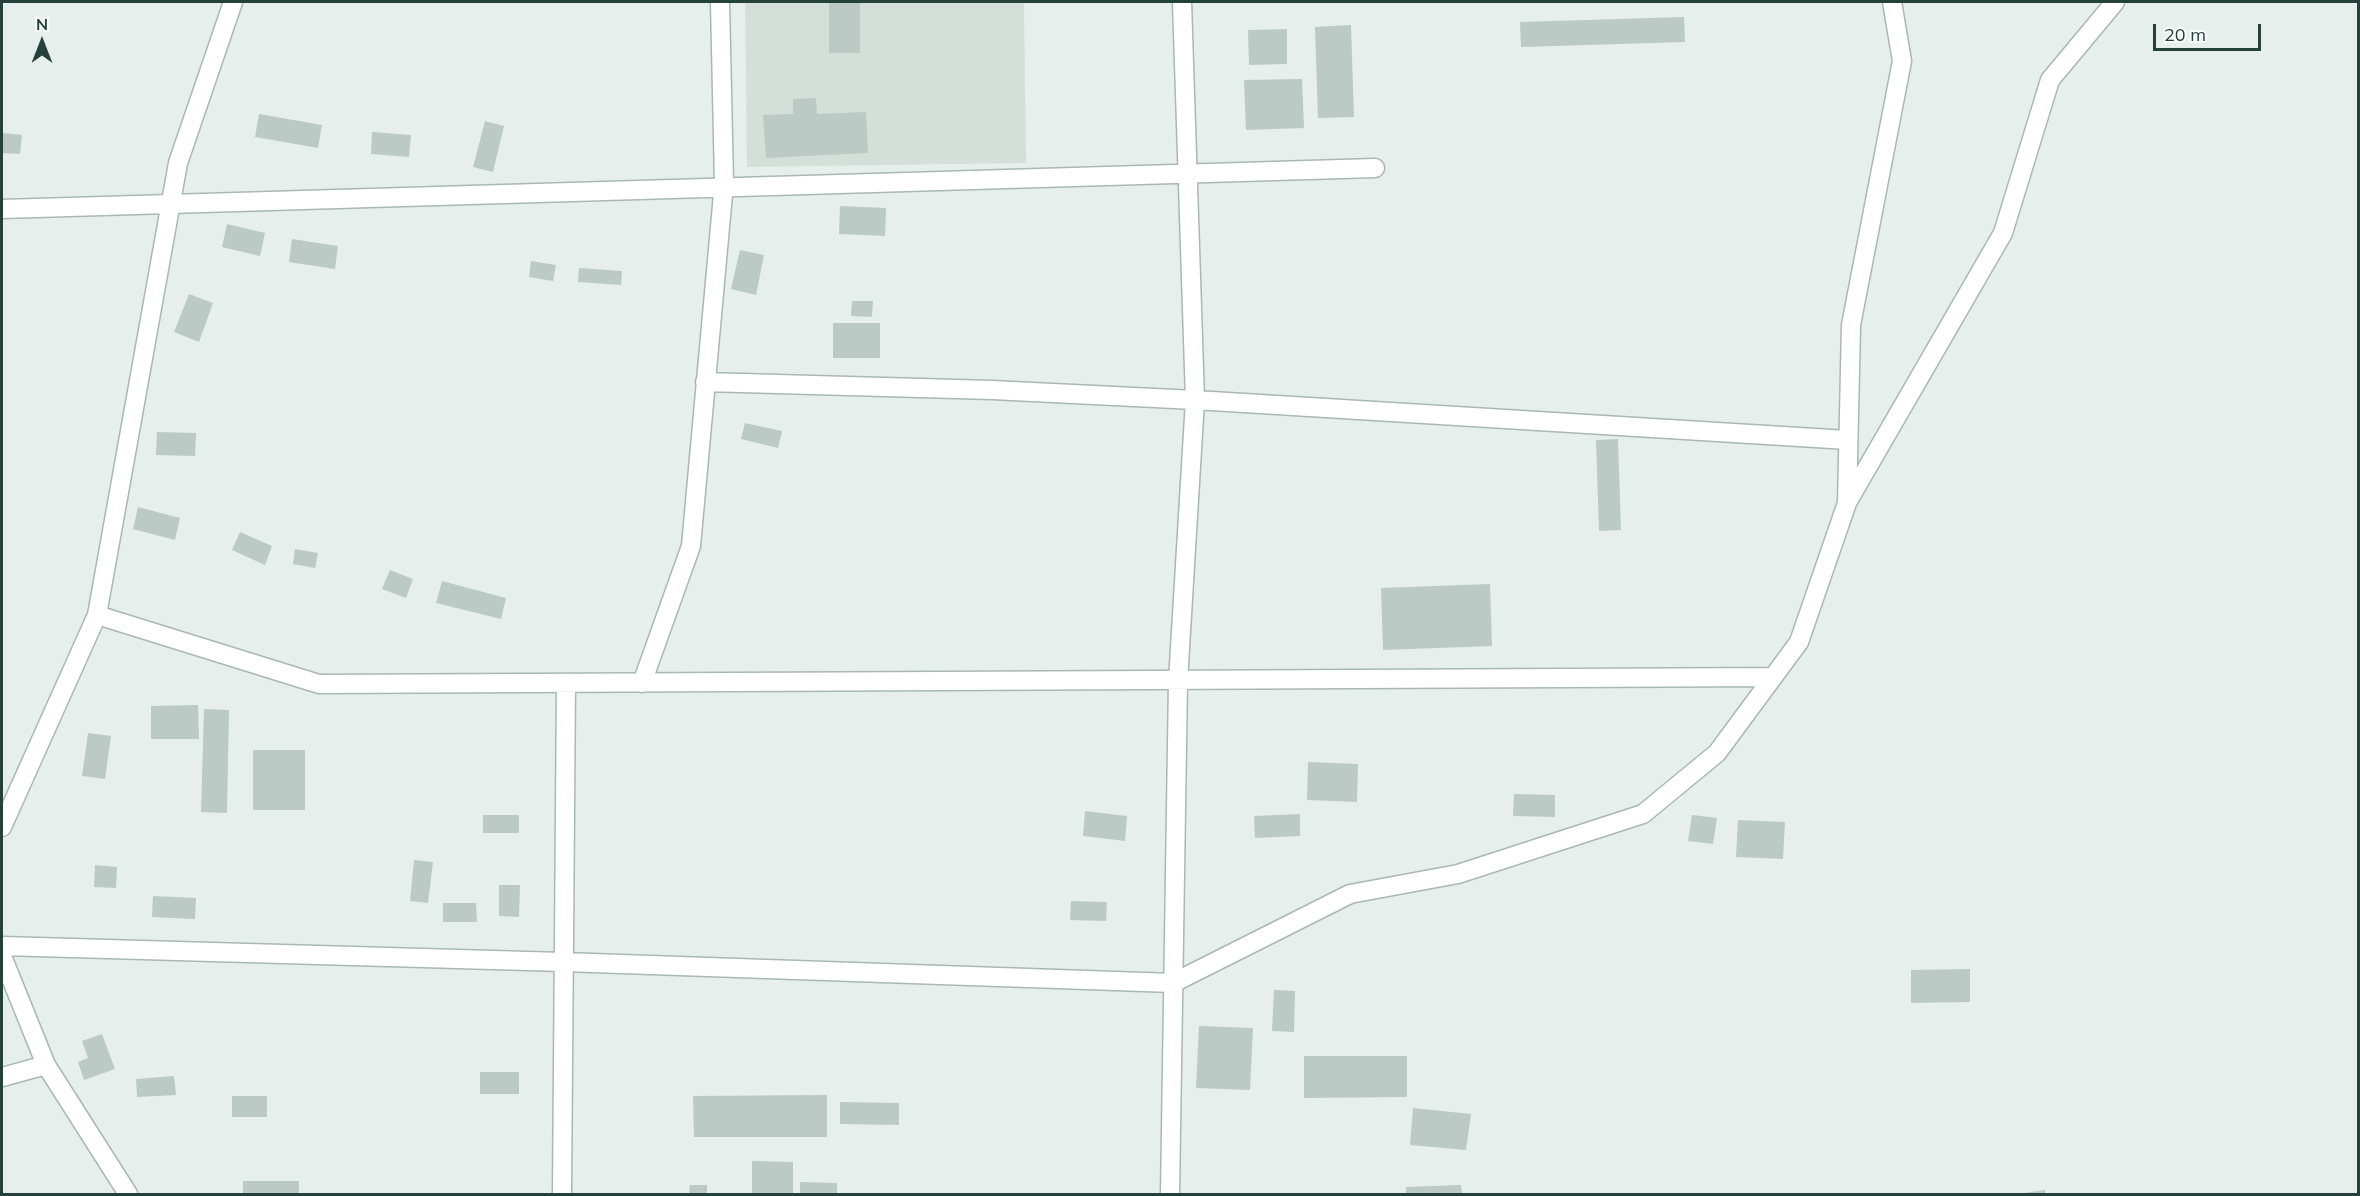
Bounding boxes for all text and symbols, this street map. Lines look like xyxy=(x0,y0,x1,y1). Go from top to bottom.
north arrow xyxy=(12,12,72,72)
scale bar xyxy=(2156,12,2264,50)
text: N xyxy=(36,14,48,34)
text: 20 m xyxy=(2164,23,2206,46)

